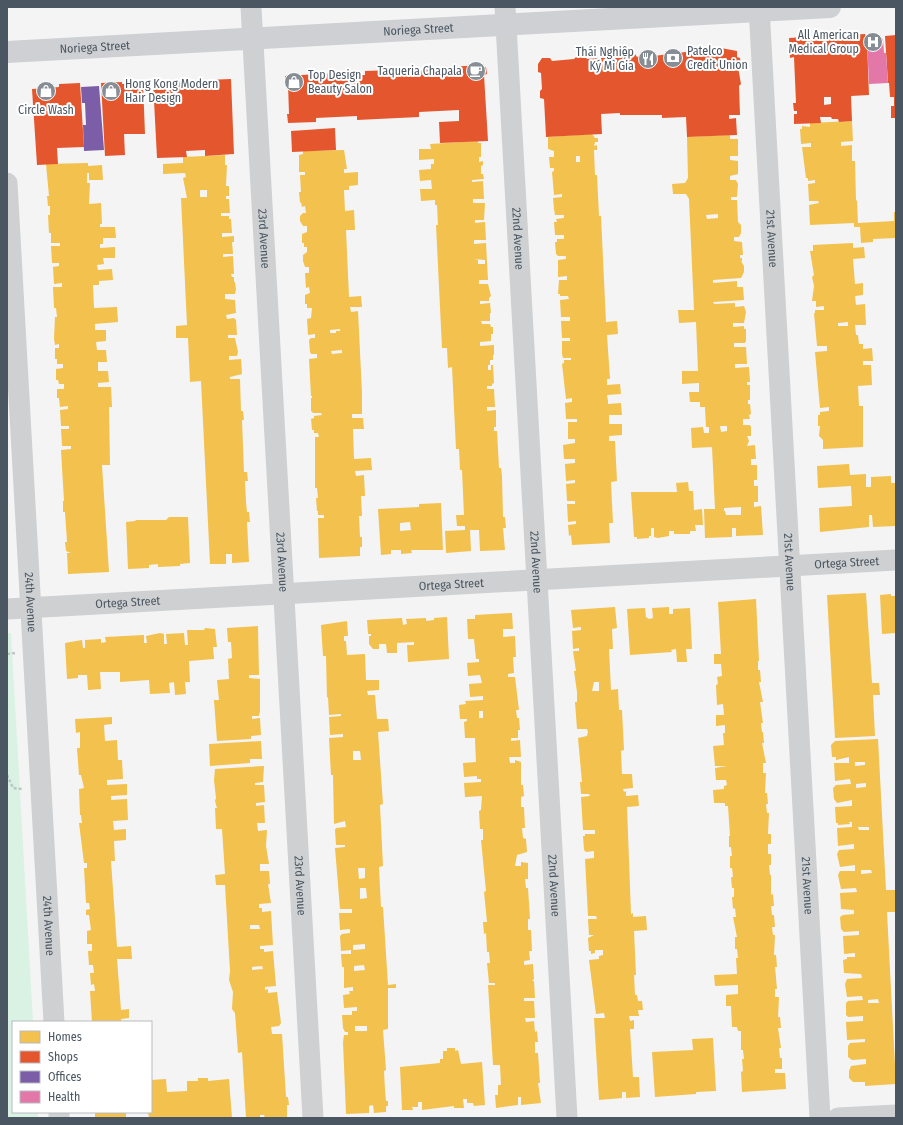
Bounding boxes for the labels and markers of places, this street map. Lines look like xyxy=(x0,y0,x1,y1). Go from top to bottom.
place label: All American Medical Group xyxy=(789,28,859,56)
hospital icon: All American Medical Group xyxy=(862,31,884,53)
place label: Patelco Credit Union xyxy=(687,44,748,72)
place label: Thái Nghiệp Ký Mì Gia xyxy=(576,45,634,73)
bank icon: Patelco Credit Union xyxy=(662,47,684,69)
restaurant icon: Thái Nghiệp Ký Mì Gia xyxy=(637,48,659,70)
cafe icon: Taqueria Chapala xyxy=(465,60,487,82)
place label: Taqueria Chapala xyxy=(377,64,462,78)
place label: Top Design Beauty Salon xyxy=(308,68,372,96)
shop icon: Top Design Beauty Salon xyxy=(283,71,305,93)
place label: Hong Kong Modern Hair Design xyxy=(125,77,218,105)
shop icon: Circle Wash xyxy=(35,80,57,102)
shop icon: Hong Kong Modern Hair Design xyxy=(100,80,122,102)
place label: Circle Wash xyxy=(18,103,74,117)

